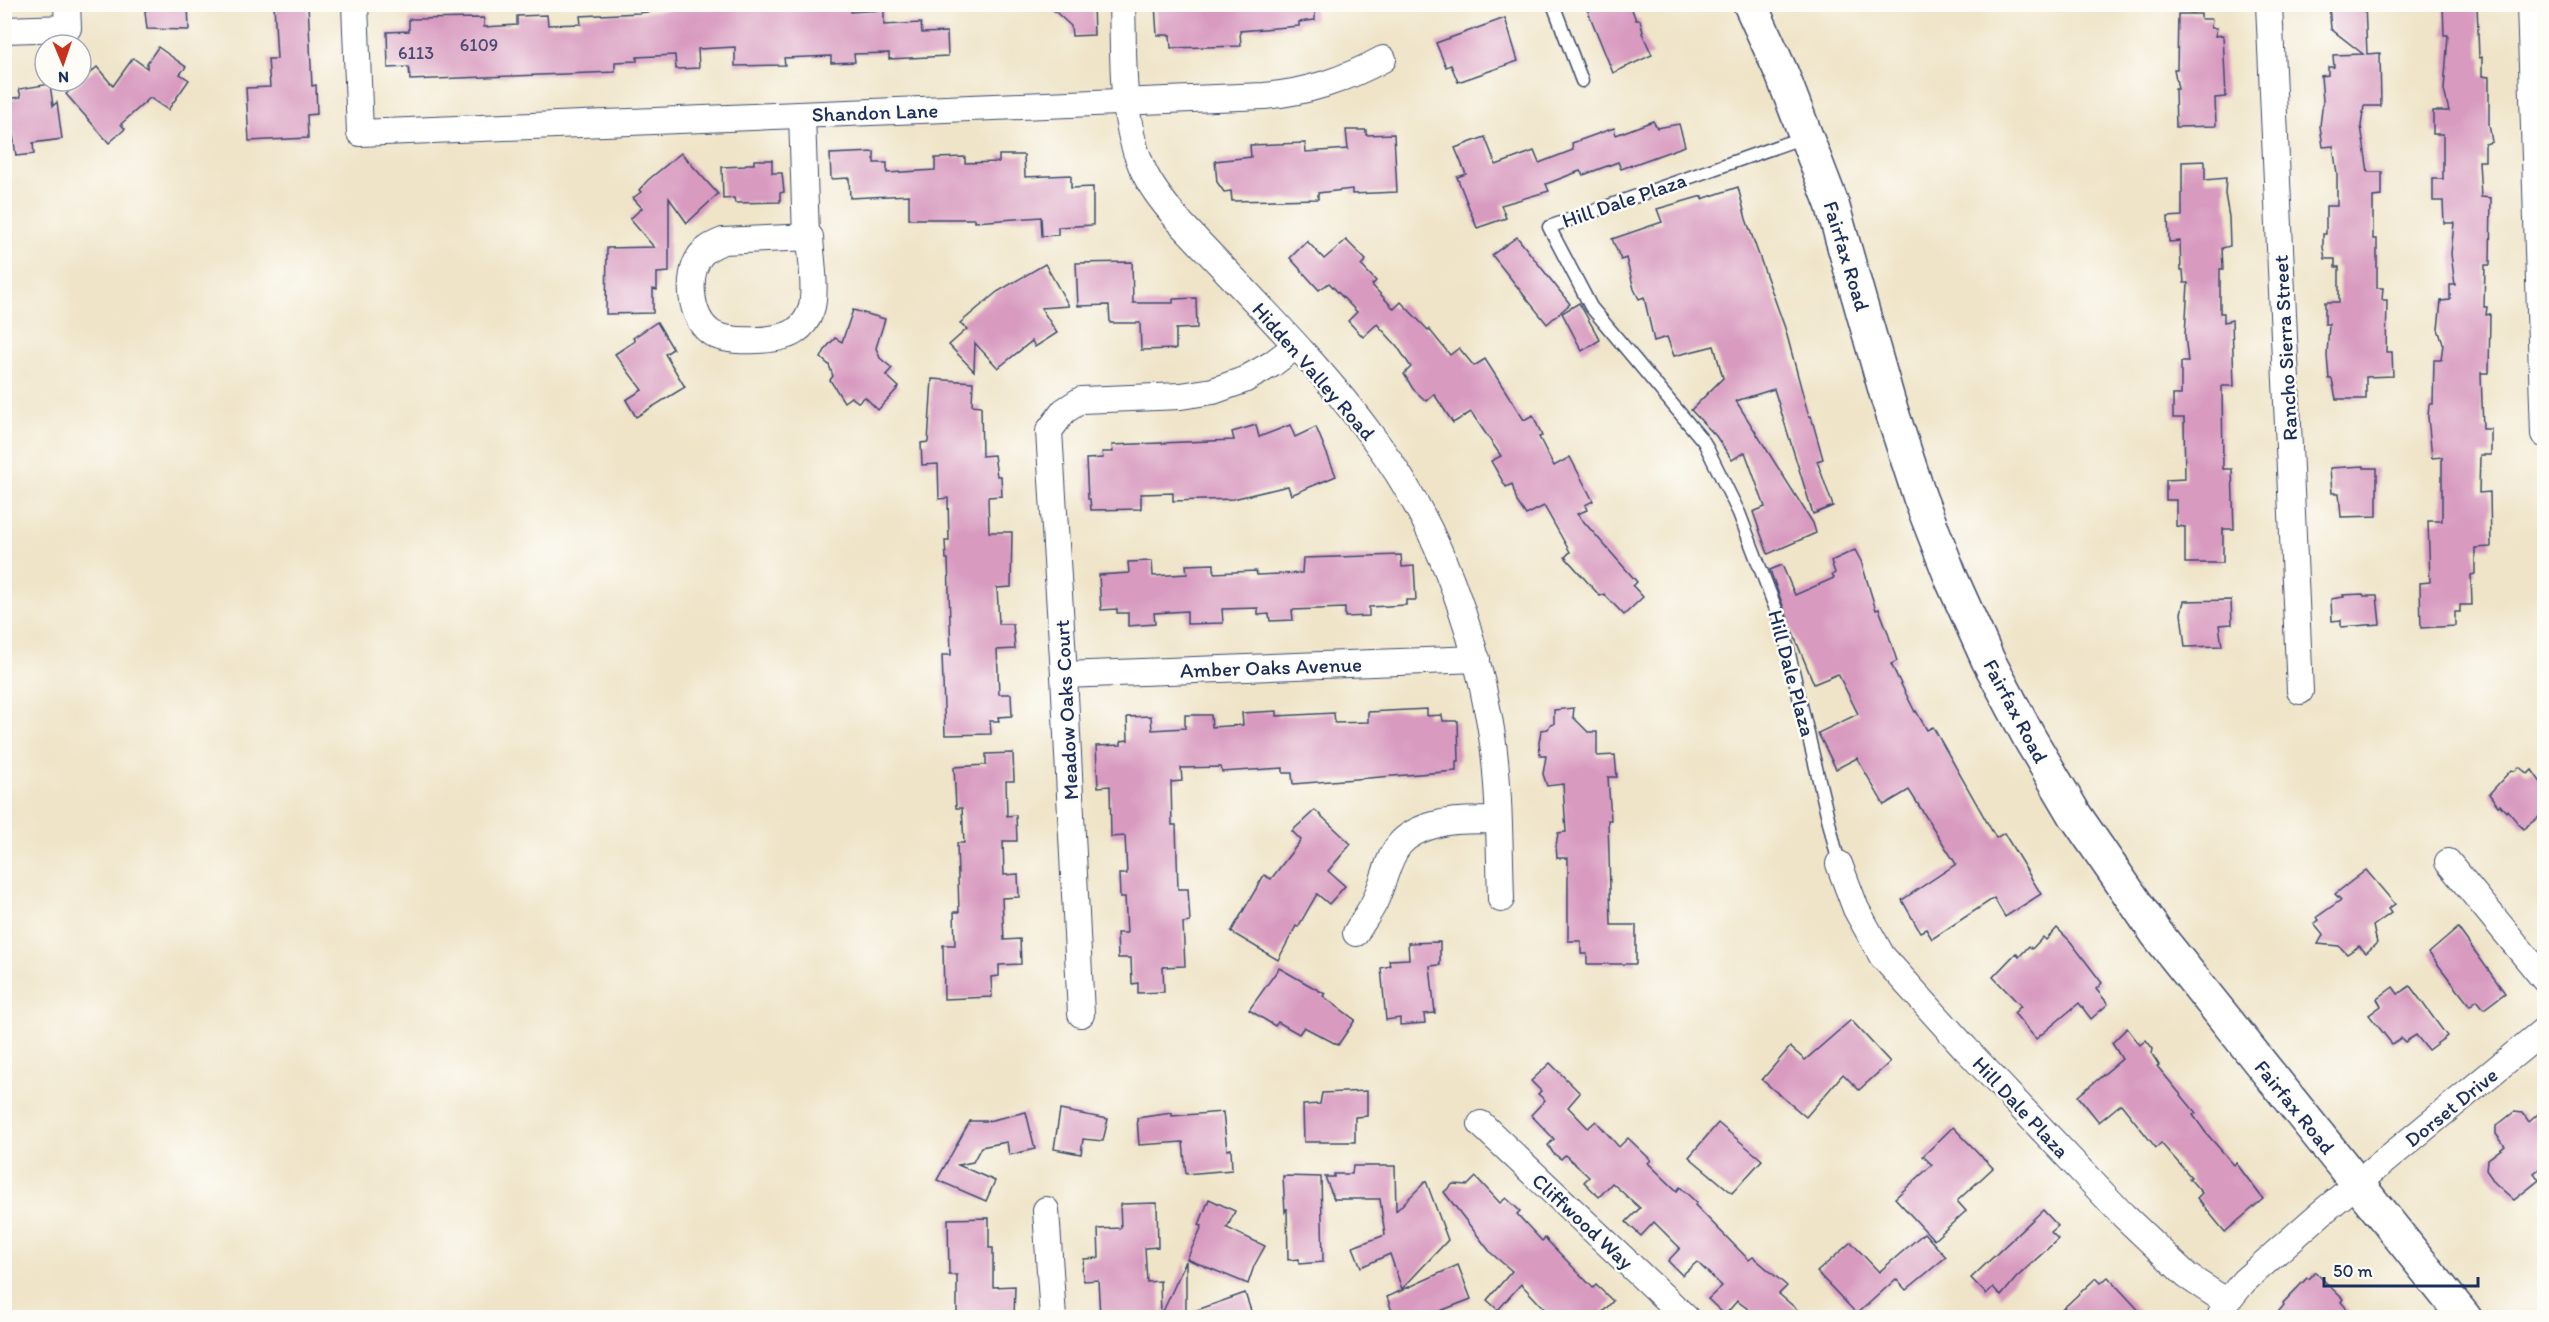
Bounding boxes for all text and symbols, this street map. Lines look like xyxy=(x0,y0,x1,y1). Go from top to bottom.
north arrow xyxy=(33,33,93,93)
house number: 6109 xyxy=(460,34,498,56)
house number: 6113 xyxy=(398,42,434,64)
text: N xyxy=(58,68,69,87)
street label: Shandon Lane xyxy=(811,97,939,127)
street label: Hill Dale Plaza xyxy=(1558,167,1690,233)
street label: Fairfax Road xyxy=(1818,198,1876,314)
street label: Rancho Sierra Street xyxy=(2268,254,2302,442)
street label: Hidden Valley Road xyxy=(1247,297,1381,446)
street label: Hill Dale Plaza xyxy=(1763,607,1821,739)
street label: Meadow Oaks Court xyxy=(1049,619,1083,801)
street label: Amber Oaks Avenue xyxy=(1179,651,1363,683)
street label: Fairfax Road xyxy=(1978,655,2054,768)
street label: Hill Dale Plaza xyxy=(1968,1051,2074,1163)
street label: Fairfax Road xyxy=(2249,1055,2341,1159)
street label: Dorset Drive xyxy=(2400,1062,2502,1152)
street label: Cliffwood Way xyxy=(1527,1168,1639,1274)
scale bar xyxy=(2324,1250,2478,1288)
text: 50 m xyxy=(2333,1260,2373,1282)

